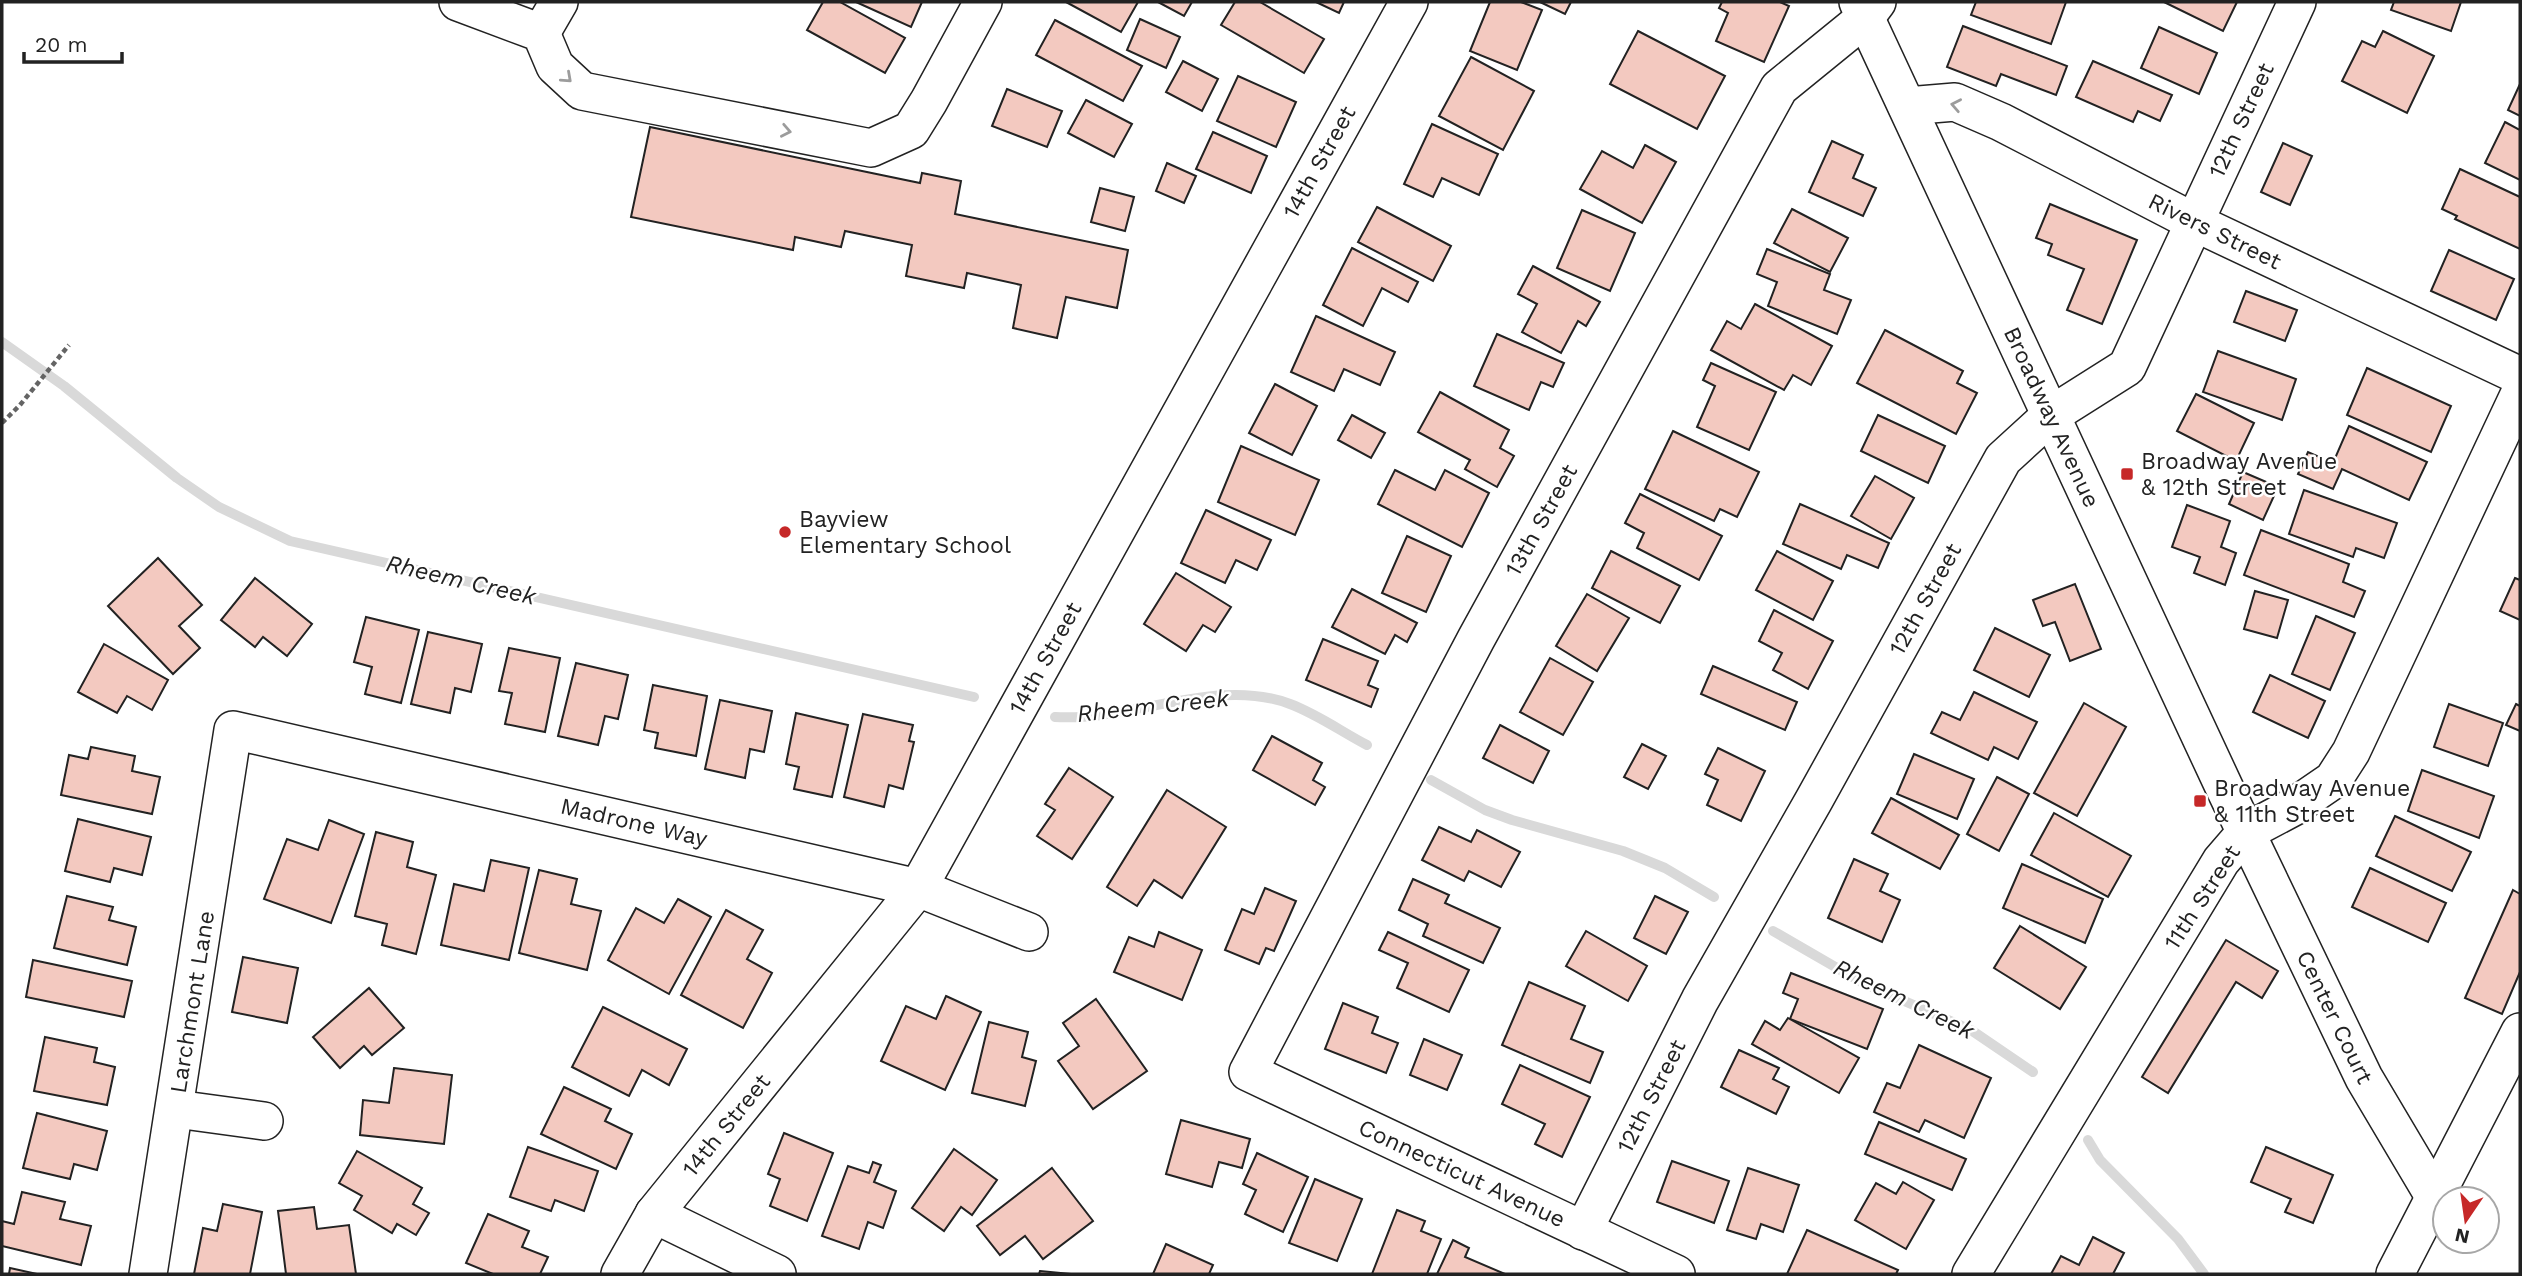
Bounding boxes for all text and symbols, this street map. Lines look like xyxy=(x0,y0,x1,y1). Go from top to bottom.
scale bar xyxy=(24,21,122,65)
text: 20 m xyxy=(35,32,87,57)
street label: 12th Street xyxy=(2203,58,2280,182)
one-way arrow xyxy=(559,69,572,82)
one-way arrow xyxy=(1950,98,1962,113)
street label: 14th Street xyxy=(1278,101,1361,223)
one-way arrow xyxy=(780,123,792,138)
street label: Rivers Street xyxy=(2144,188,2286,275)
street label: Broadway Avenue xyxy=(1998,323,2105,512)
place label: Broadway Avenue & 12th Street xyxy=(2141,448,2337,501)
street label: 13th Street xyxy=(1500,459,1583,581)
marker: Broadway Avenue & 12th Street xyxy=(2119,466,2135,482)
place label: Bayview Elementary School xyxy=(799,506,1011,559)
marker: Bayview Elementary School xyxy=(777,524,793,540)
street label: 12th Street xyxy=(1884,538,1967,660)
water label: Rheem Creek xyxy=(383,549,539,611)
street label: 14th Street xyxy=(1004,597,1087,719)
water label: Rheem Creek xyxy=(1076,684,1231,728)
place label: Broadway Avenue & 11th Street xyxy=(2214,775,2410,828)
street label: Madrone Way xyxy=(558,792,710,853)
marker: Broadway Avenue & 11th Street xyxy=(2192,793,2208,809)
street label: 11th Street xyxy=(2159,840,2246,954)
street label: Larchmont Lane xyxy=(165,909,220,1095)
street label: Center Court xyxy=(2291,946,2379,1089)
water label: Rheem Creek xyxy=(1829,953,1980,1045)
street label: 12th Street xyxy=(1611,1035,1692,1157)
street label: 14th Street xyxy=(677,1068,776,1182)
street label: Connecticut Avenue xyxy=(1354,1114,1569,1233)
north arrow xyxy=(2431,1185,2501,1255)
text: N xyxy=(2453,1223,2472,1249)

